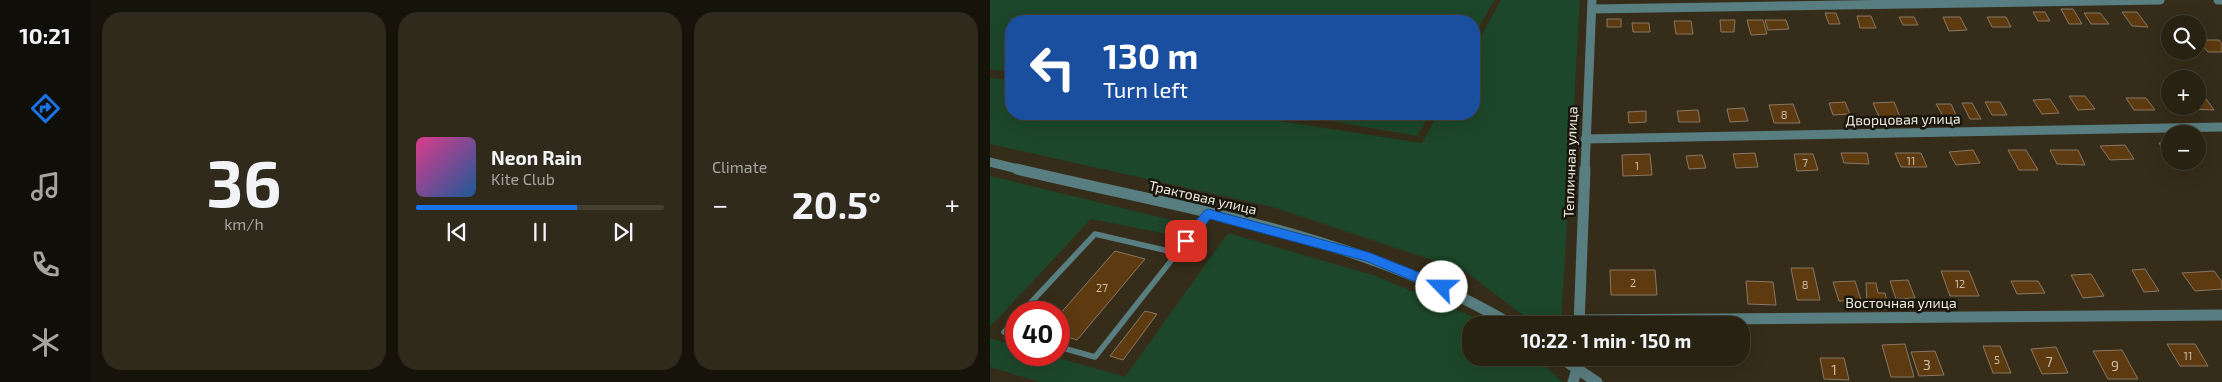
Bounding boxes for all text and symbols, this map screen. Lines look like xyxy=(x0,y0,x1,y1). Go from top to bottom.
map controls xyxy=(2161,15,2206,170)
button: search xyxy=(2161,15,2206,60)
text: 10:21 xyxy=(19,22,71,48)
text: 130 m xyxy=(1103,34,1198,76)
icon: left xyxy=(1020,35,1085,100)
button: + xyxy=(2161,70,2206,115)
text: Turn left xyxy=(1103,76,1188,102)
icon: directions xyxy=(28,91,63,126)
street label: Тепличная улица xyxy=(1560,106,1580,218)
house number: 8 xyxy=(1781,108,1787,121)
street label: Дворцовая улица xyxy=(1845,109,1961,129)
button: − xyxy=(2161,125,2206,170)
text: 36 xyxy=(206,142,282,220)
text: Neon Rain xyxy=(491,146,582,169)
house number: 11 xyxy=(1907,154,1915,167)
house number: 7 xyxy=(1802,156,1808,169)
text: Climate xyxy=(712,157,767,176)
house number: 1 xyxy=(1635,159,1639,172)
icon: music xyxy=(28,169,63,204)
text: Kite Club xyxy=(491,169,555,188)
street label: Трактовая улица xyxy=(1147,176,1259,218)
text: 20.5° xyxy=(792,181,881,227)
text: − xyxy=(712,187,728,221)
text: + xyxy=(945,187,960,221)
text: km/h xyxy=(224,214,264,233)
icon: previous xyxy=(443,218,471,246)
icon: pause xyxy=(526,218,554,246)
icon: next xyxy=(609,218,637,246)
pin xyxy=(1165,220,1207,262)
icon: arrive xyxy=(1172,227,1200,255)
icon: phone xyxy=(28,247,63,282)
position arrow xyxy=(1415,260,1467,312)
house number: 2 xyxy=(1630,276,1636,289)
house number: 12 xyxy=(1955,277,1965,290)
house number: 8 xyxy=(1802,278,1808,291)
house number: 27 xyxy=(1096,281,1108,294)
street label: Восточная улица xyxy=(1845,294,1957,311)
speed limit sign: 40 xyxy=(1005,301,1070,366)
icon: climate xyxy=(28,325,63,360)
text: 10:22 · 1 min · 150 m xyxy=(1521,329,1691,352)
house number: 11 xyxy=(2184,349,2192,362)
house number: 5 xyxy=(1994,353,2000,366)
house number: 7 xyxy=(2045,353,2053,370)
house number: 3 xyxy=(1923,356,1931,373)
house number: 9 xyxy=(2111,357,2119,374)
house number: 1 xyxy=(1831,361,1837,378)

